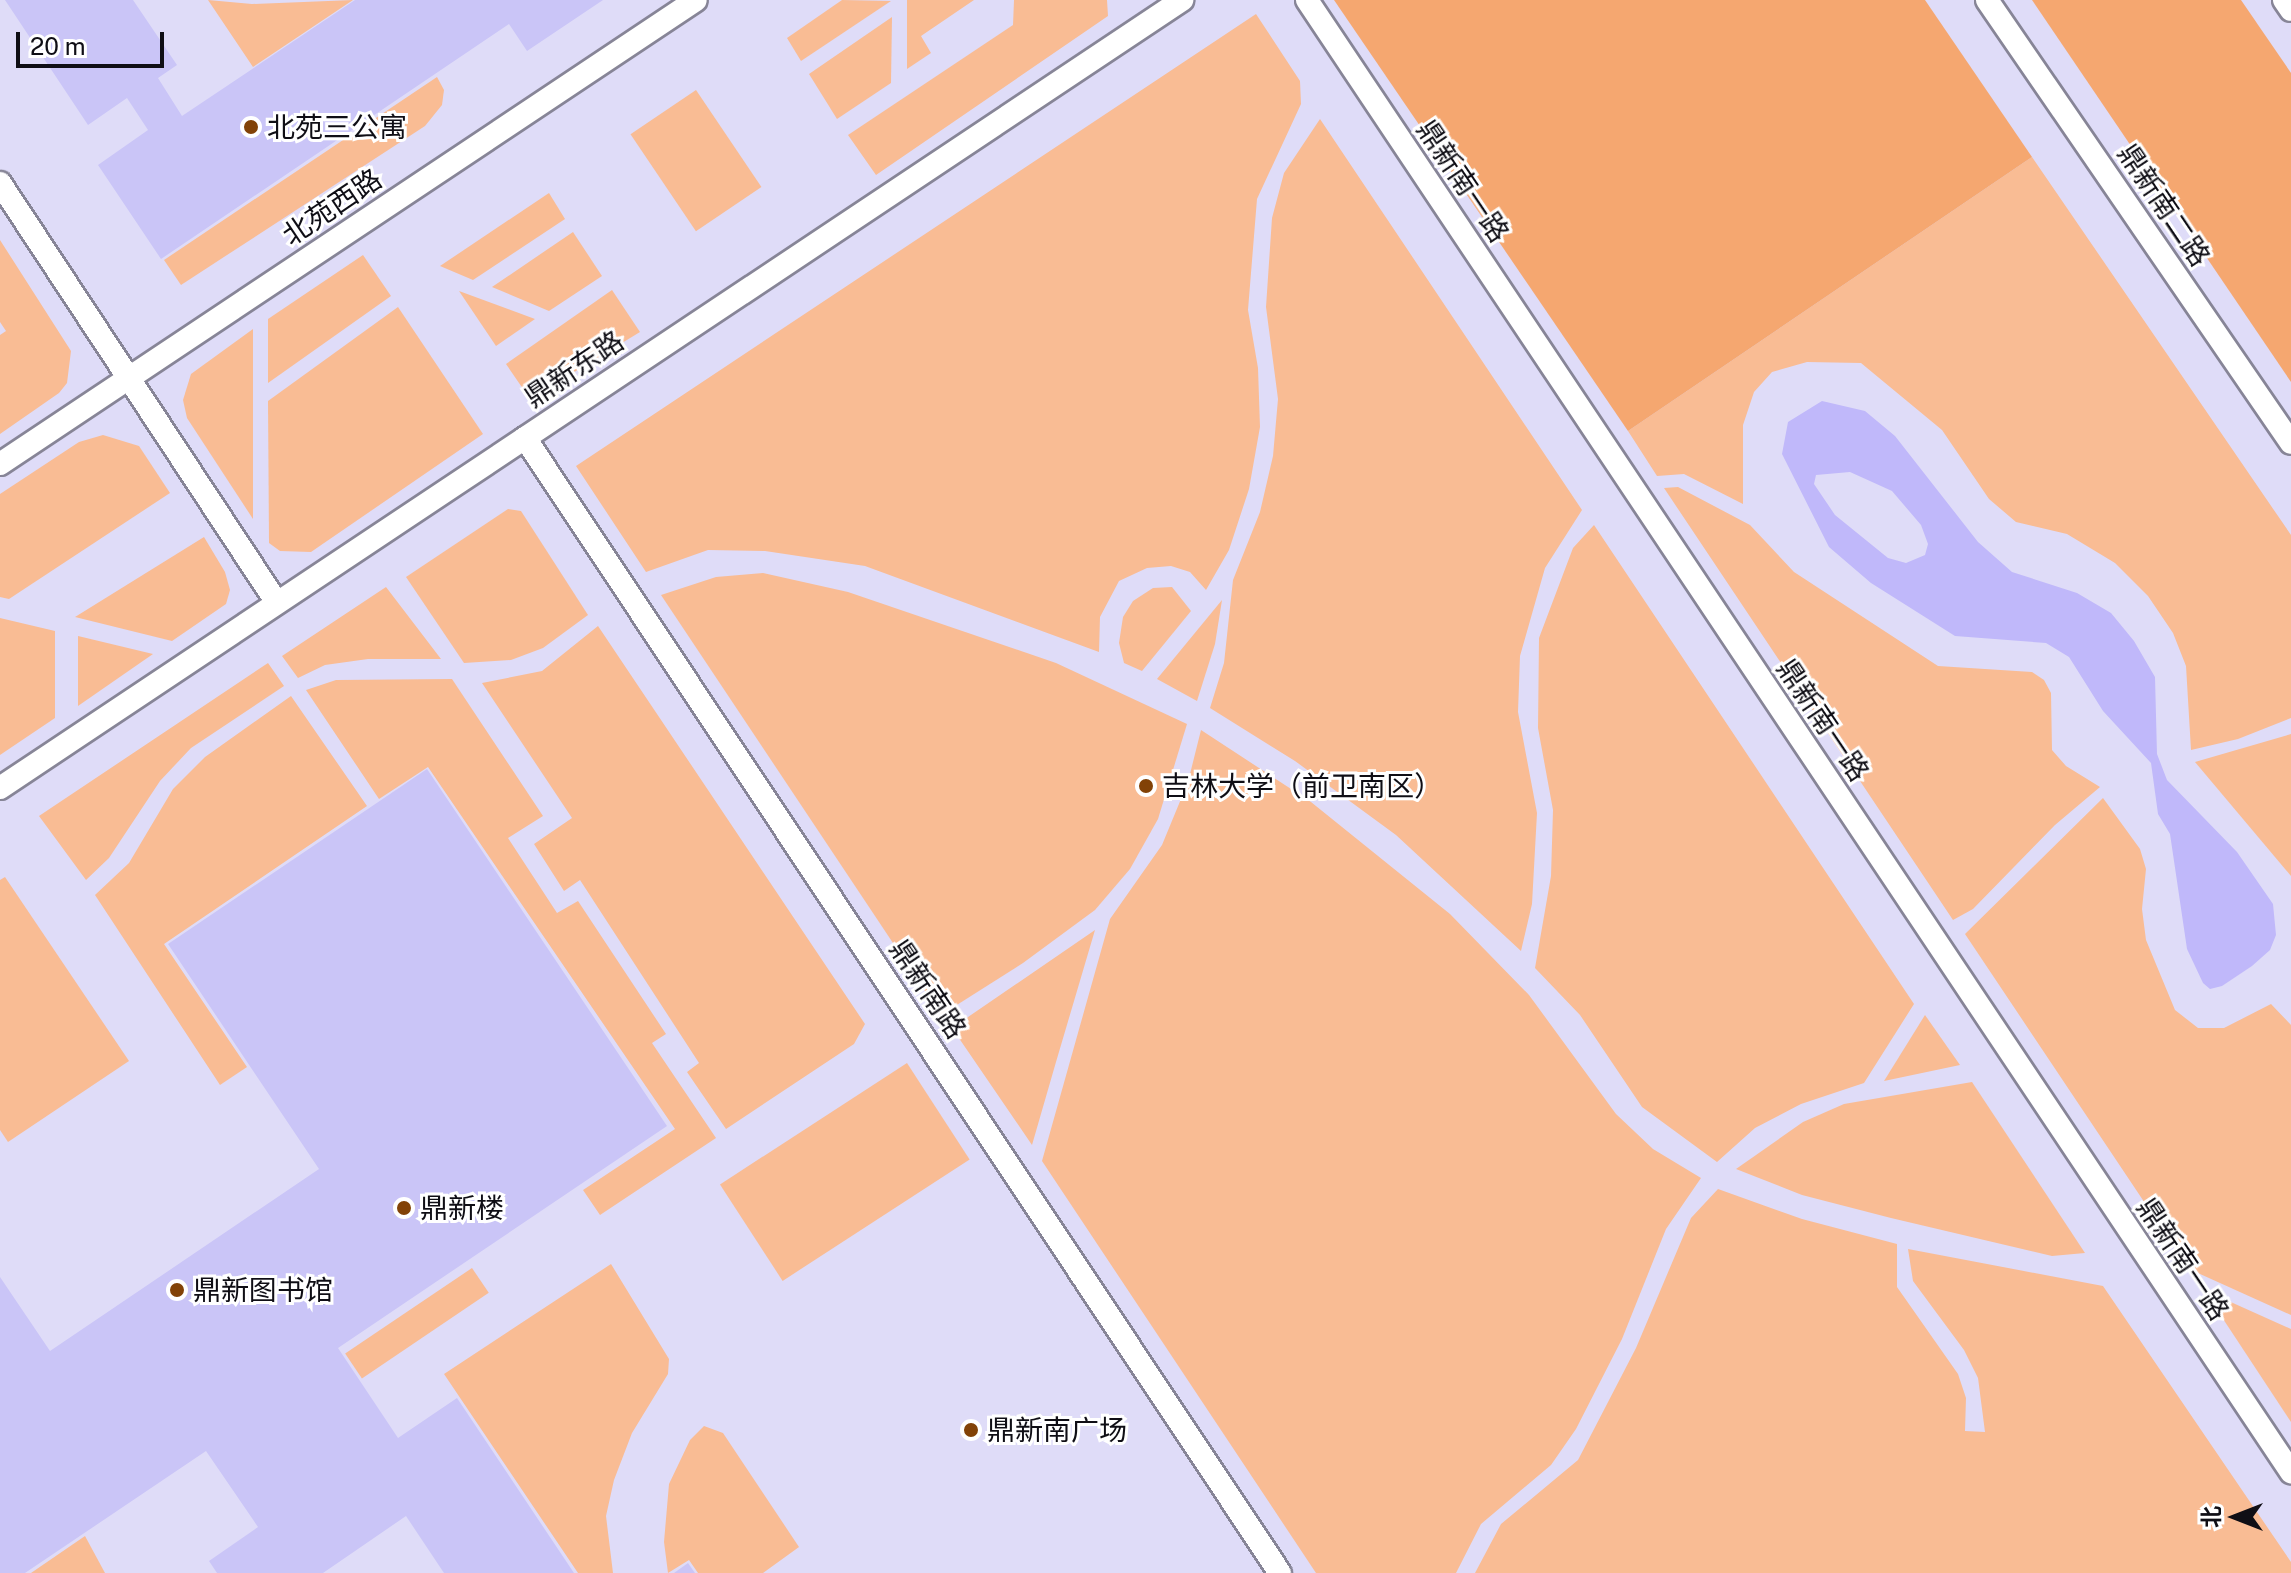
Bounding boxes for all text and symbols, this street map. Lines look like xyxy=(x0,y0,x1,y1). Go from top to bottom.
scale bar xyxy=(20,16,168,66)
text: 20 m xyxy=(30,32,86,60)
place label: 北苑三公寓 xyxy=(267,110,407,144)
street label: 鼎新南一路 xyxy=(1410,114,1516,248)
marker: 北苑三公寓 xyxy=(242,118,260,136)
street label: 鼎新南二路 xyxy=(2111,138,2217,272)
street label: 北苑西路 xyxy=(276,162,388,252)
street label: 鼎新东路 xyxy=(518,324,630,414)
street label: 鼎新南一路 xyxy=(1770,653,1876,787)
place label: 吉林大学（前卫南区） xyxy=(1162,769,1442,803)
marker: 吉林大学（前卫南区） xyxy=(1137,777,1155,795)
street label: 鼎新南路 xyxy=(883,933,973,1045)
place label: 鼎新楼 xyxy=(420,1191,504,1225)
street label: 鼎新南一路 xyxy=(2130,1192,2236,1326)
marker: 鼎新楼 xyxy=(395,1199,413,1217)
place label: 鼎新图书馆 xyxy=(193,1273,333,1307)
marker: 鼎新图书馆 xyxy=(168,1281,186,1299)
place label: 鼎新南广场 xyxy=(987,1413,1127,1447)
marker: 鼎新南广场 xyxy=(962,1421,980,1439)
north arrow xyxy=(2195,1477,2275,1557)
text: 北 xyxy=(2198,1506,2224,1528)

